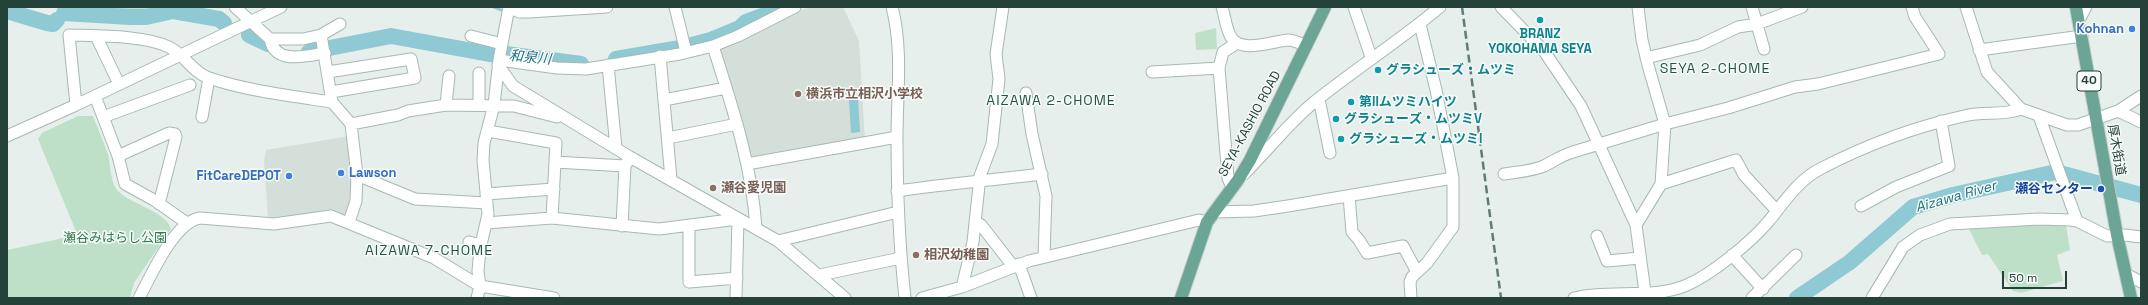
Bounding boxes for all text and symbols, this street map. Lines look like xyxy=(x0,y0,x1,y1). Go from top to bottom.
marker: BRANZ YOKOHAMA SEYA xyxy=(1535,15,1545,25)
place label: Kohnan xyxy=(2077,21,2124,37)
marker: Kohnan xyxy=(2127,24,2137,34)
place label: BRANZ YOKOHAMA SEYA xyxy=(1488,26,1592,57)
water label: 和泉川 xyxy=(508,48,552,68)
district label: SEYA 2-CHOME xyxy=(1660,61,1770,77)
place label: グラシューズ・ムツミ xyxy=(1386,62,1516,78)
marker: グラシューズ・ムツミ xyxy=(1373,65,1383,75)
street label: SEYA-KASHIO ROAD xyxy=(1216,68,1284,180)
road number: 40 xyxy=(2077,71,2101,91)
place label: 横浜市立相沢小学校 xyxy=(806,86,923,102)
marker: 横浜市立相沢小学校 xyxy=(793,89,803,99)
district label: AIZAWA 2-CHOME xyxy=(986,93,1116,109)
place label: 第IIムツミハイツ xyxy=(1359,94,1457,110)
marker: 第IIムツミハイツ xyxy=(1346,97,1356,107)
place label: グラシューズ・ムツミV xyxy=(1344,111,1482,127)
marker: グラシューズ・ムツミV xyxy=(1331,114,1341,124)
street label: 厚木街道 xyxy=(2104,123,2128,177)
place label: グラシューズ・ムツミI xyxy=(1349,131,1482,147)
marker: グラシューズ・ムツミI xyxy=(1336,134,1346,144)
place label: Lawson xyxy=(349,165,397,181)
place label: FitCareDEPOT xyxy=(197,168,281,184)
marker: Lawson xyxy=(336,168,346,178)
marker: FitCareDEPOT xyxy=(284,171,294,181)
water label: Aizawa River xyxy=(1914,177,1998,217)
place label: 瀬谷愛児園 xyxy=(721,180,786,196)
place label: 瀬谷センター xyxy=(2015,181,2093,197)
marker: 瀬谷愛児園 xyxy=(708,183,718,193)
marker: 瀬谷センター xyxy=(2096,184,2106,194)
park label: 瀬谷みはらし公園 xyxy=(63,230,167,246)
district label: AIZAWA 7-CHOME xyxy=(365,243,493,259)
place label: 相沢幼稚園 xyxy=(924,247,989,263)
marker: 相沢幼稚園 xyxy=(911,250,921,260)
scale bar xyxy=(2004,263,2069,289)
text: 50 m xyxy=(2009,270,2037,286)

